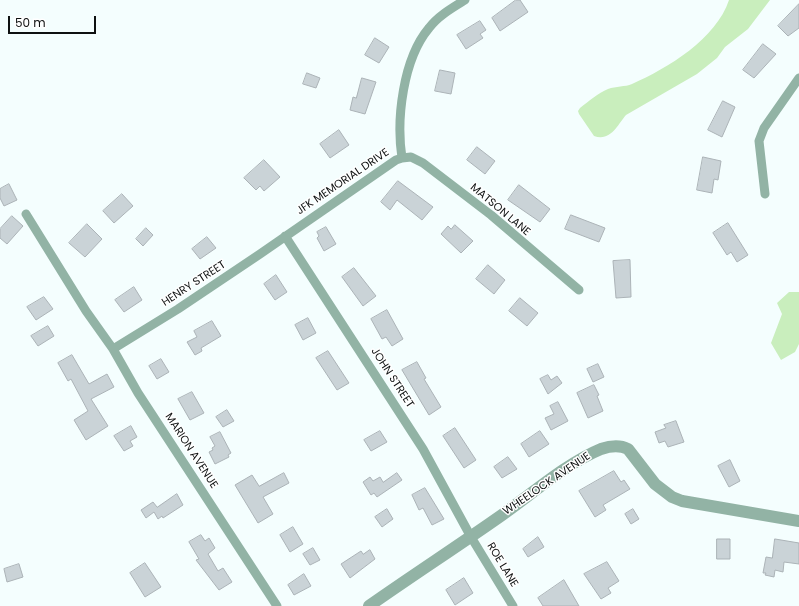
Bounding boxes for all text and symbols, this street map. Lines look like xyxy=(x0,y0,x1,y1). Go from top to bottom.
scale bar xyxy=(10,8,98,34)
text: 50 m xyxy=(15,14,46,31)
street label: JFK MEMORIAL DRIVE xyxy=(294,146,392,218)
street label: MATSON LANE xyxy=(467,181,533,239)
street label: HENRY STREET xyxy=(160,258,228,310)
street label: JOHN STREET xyxy=(368,345,416,411)
street label: MARION AVENUE xyxy=(162,411,220,491)
street label: WHEELOCK AVENUE xyxy=(501,450,593,518)
street label: ROE LANE xyxy=(484,540,520,590)

